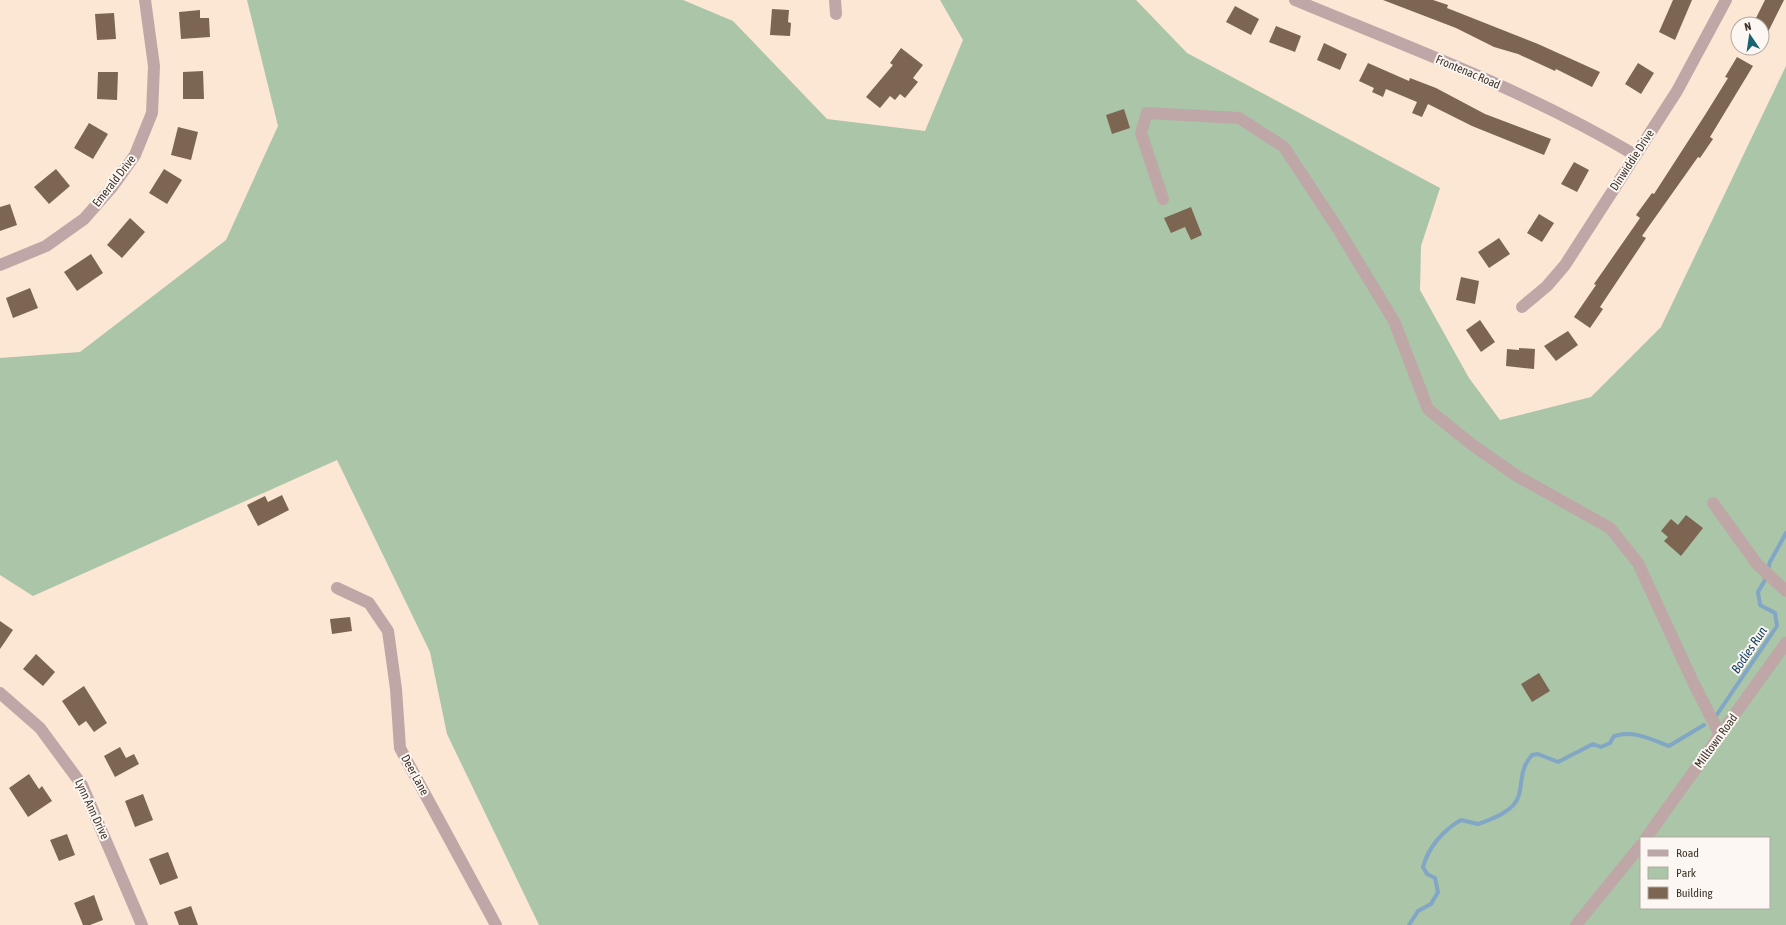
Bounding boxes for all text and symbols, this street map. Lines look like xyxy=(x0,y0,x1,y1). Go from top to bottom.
north arrow xyxy=(1730,16,1770,56)
text: N xyxy=(1743,20,1752,33)
street label: Frontenac Road xyxy=(1434,52,1502,92)
street label: Dinwiddie Drive xyxy=(1607,127,1657,193)
street label: Emerald Drive xyxy=(89,152,139,210)
water label: Bodies Run xyxy=(1728,623,1770,676)
street label: Milltown Road xyxy=(1692,711,1740,771)
street label: Deer Lane xyxy=(398,752,432,798)
street label: Lynn Ann Drive xyxy=(72,777,112,841)
legend xyxy=(1640,837,1770,909)
text: Road xyxy=(1676,846,1699,860)
text: Park xyxy=(1676,866,1697,880)
text: Building xyxy=(1676,886,1714,900)

